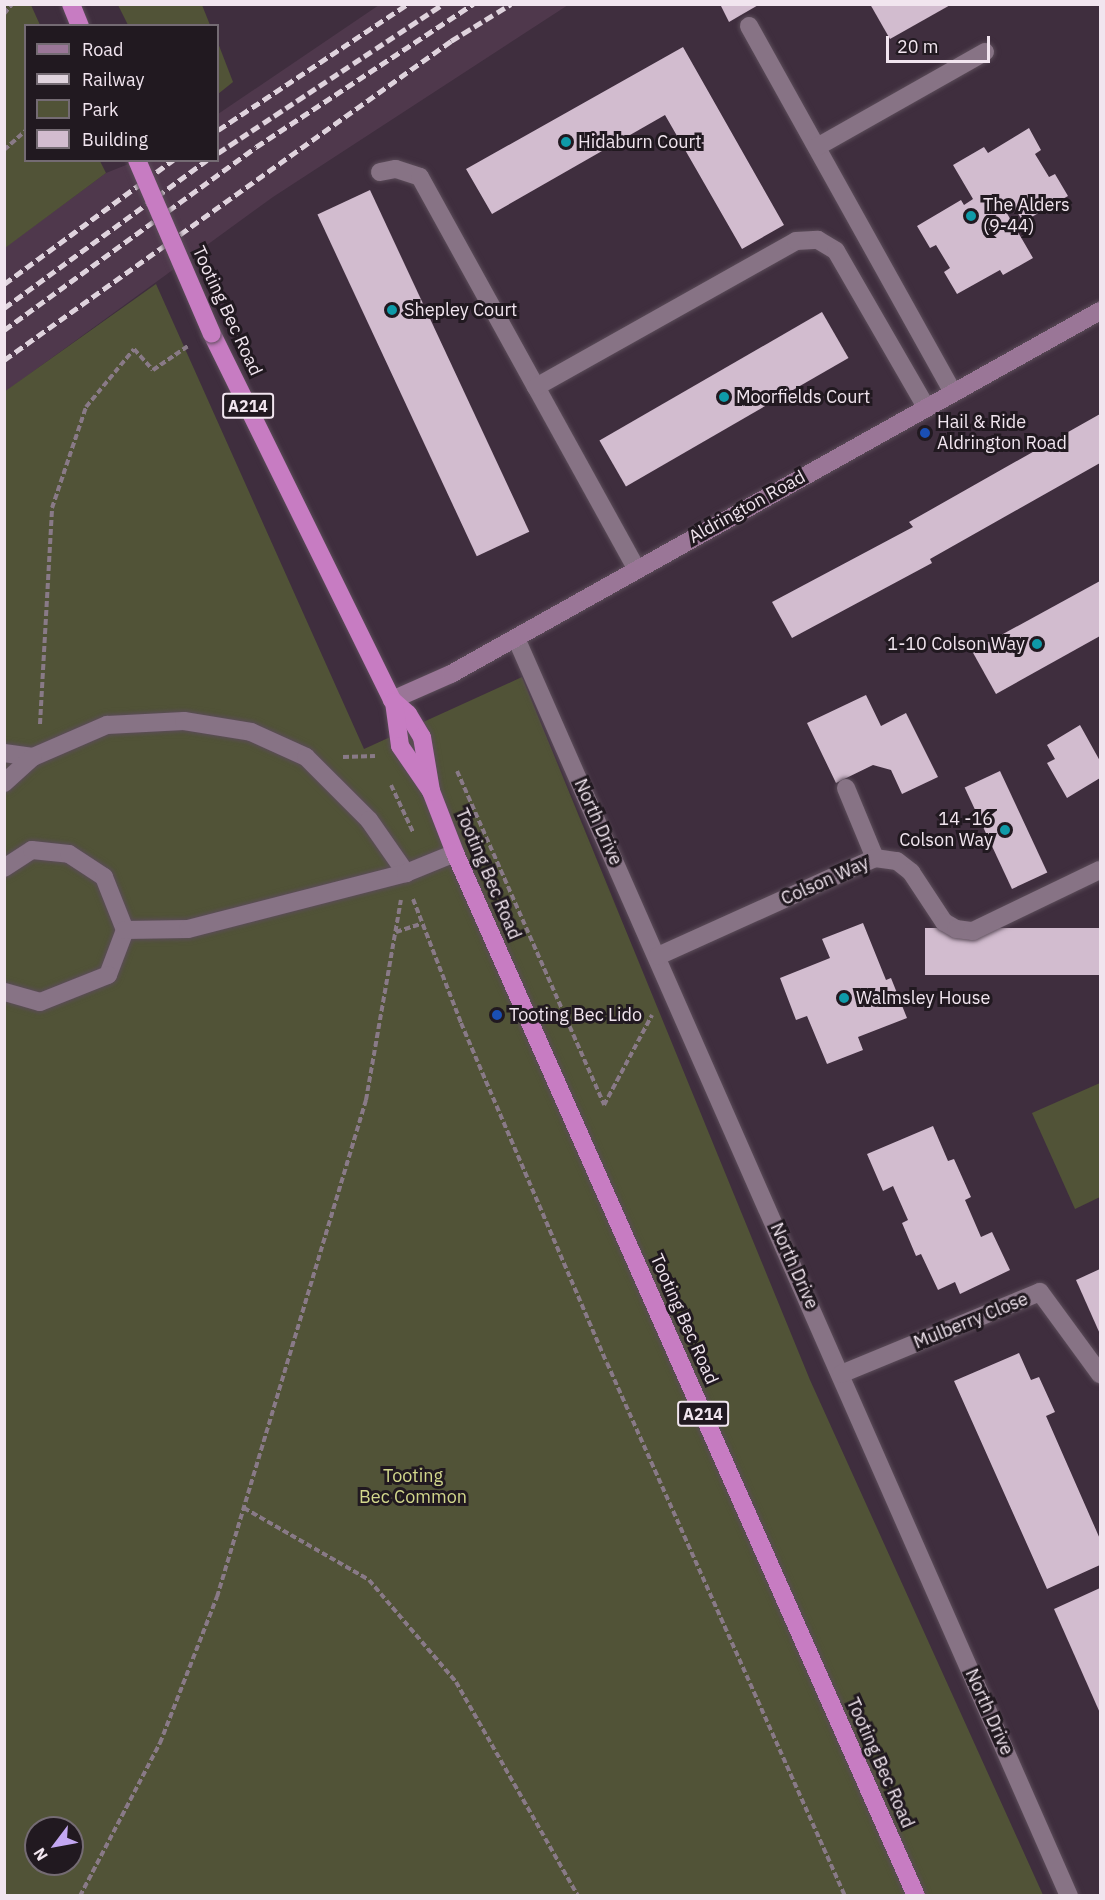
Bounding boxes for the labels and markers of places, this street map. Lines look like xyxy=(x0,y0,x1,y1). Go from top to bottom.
place label: Hidaburn Court xyxy=(578,131,701,153)
marker: Hidaburn Court xyxy=(559,135,573,149)
place label: The Alders (9-44) xyxy=(983,195,1070,238)
marker: The Alders (9-44) xyxy=(964,209,978,223)
place label: Shepley Court xyxy=(404,299,517,321)
marker: Shepley Court xyxy=(385,303,399,317)
place label: Moorfields Court xyxy=(736,386,870,408)
marker: Moorfields Court xyxy=(717,390,731,404)
place label: Hail & Ride Aldrington Road xyxy=(937,412,1067,454)
marker: Hail & Ride Aldrington Road xyxy=(918,426,932,440)
place label: 1-10 Colson Way xyxy=(887,633,1025,655)
marker: 1-10 Colson Way xyxy=(1030,637,1044,651)
place label: 14 -16 Colson Way xyxy=(899,809,993,852)
marker: 14 -16 Colson Way xyxy=(998,823,1012,837)
place label: Walmsley House xyxy=(856,987,990,1009)
marker: Walmsley House xyxy=(837,991,851,1005)
place label: Tooting Bec Lido xyxy=(509,1004,642,1026)
marker: Tooting Bec Lido xyxy=(490,1008,504,1022)

